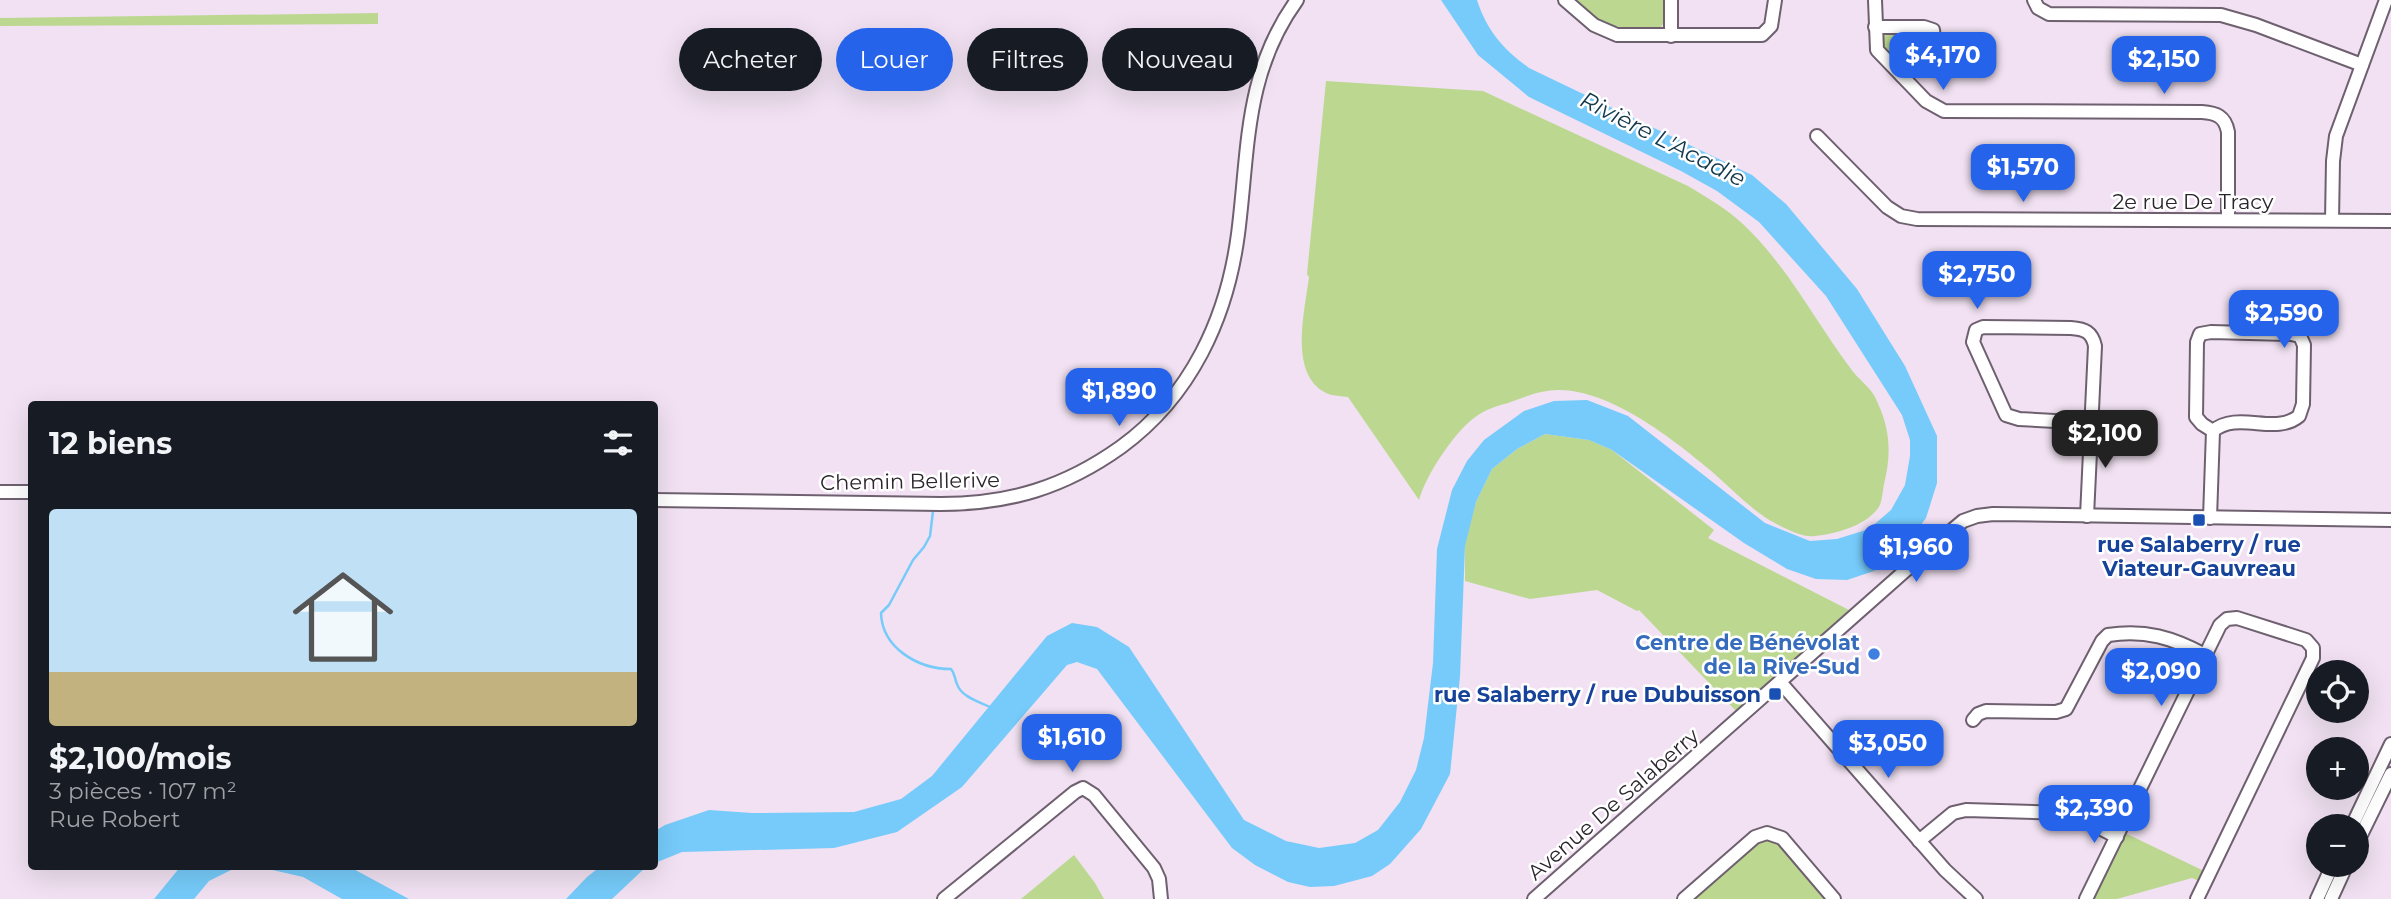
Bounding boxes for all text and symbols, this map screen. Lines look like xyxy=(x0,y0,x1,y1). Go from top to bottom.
chip: Acheter xyxy=(679,28,822,91)
chip: Louer xyxy=(836,28,953,91)
chip: Filtres xyxy=(967,28,1088,91)
chip: Nouveau xyxy=(1102,28,1258,91)
pin: $4,170 xyxy=(1886,32,2000,92)
pin: $2,150 xyxy=(2107,36,2221,96)
text: $4,170 xyxy=(1905,41,1981,69)
text: $2,150 xyxy=(2128,45,2200,73)
water label: Rivière L'Acadie xyxy=(1576,85,1750,193)
pin: $1,570 xyxy=(1966,144,2080,204)
text: $1,570 xyxy=(1987,153,2059,181)
street label: 2e rue De Tracy xyxy=(2113,189,2274,214)
pin: $2,750 xyxy=(1920,252,2034,311)
text: $2,750 xyxy=(1938,260,2016,288)
pin: $2,590 xyxy=(2227,290,2341,350)
text: $2,590 xyxy=(2245,299,2323,327)
pin: $1,890 xyxy=(1062,368,1176,428)
text: $1,890 xyxy=(1081,377,1157,405)
pin: $2,100 xyxy=(2048,410,2162,470)
text: $2,100 xyxy=(2068,419,2142,447)
icon: filters xyxy=(599,424,637,462)
text: 12 biens xyxy=(49,425,172,462)
street label: Chemin Bellerive xyxy=(820,467,1000,495)
marker: rue Salaberry / rue Viateur-Gauvreau xyxy=(2191,512,2207,528)
pin: $1,960 xyxy=(1859,524,1973,584)
place label: rue Salaberry / rue Viateur-Gauvreau xyxy=(2097,532,2301,581)
text: $1,960 xyxy=(1879,533,1953,561)
icon: home xyxy=(280,554,406,680)
place label: Centre de Bénévolat de la Rive-Sud xyxy=(1635,630,1860,679)
marker: Centre de Bénévolat de la Rive-Sud xyxy=(1866,646,1882,662)
pin: $2,090 xyxy=(2104,648,2218,708)
text: $2,090 xyxy=(2121,657,2201,685)
map controls xyxy=(2306,660,2369,877)
button: locate xyxy=(2306,660,2369,723)
place label: rue Salaberry / rue Dubuisson xyxy=(1434,682,1761,707)
marker: rue Salaberry / rue Dubuisson xyxy=(1767,686,1783,702)
pin: $1,610 xyxy=(1015,714,1129,774)
pin: $3,050 xyxy=(1831,720,1945,780)
street label: Avenue De Salaberry xyxy=(1522,722,1704,885)
text: $1,610 xyxy=(1038,723,1106,751)
text: $3,050 xyxy=(1849,729,1927,757)
button: + xyxy=(2306,737,2369,800)
text: $2,100/mois xyxy=(49,740,231,777)
text: 3 pièces · 107 m² xyxy=(49,777,237,805)
pin: $2,390 xyxy=(2037,786,2151,845)
text: $2,390 xyxy=(2055,794,2133,822)
text: Rue Robert xyxy=(49,805,180,833)
button: − xyxy=(2306,814,2369,877)

